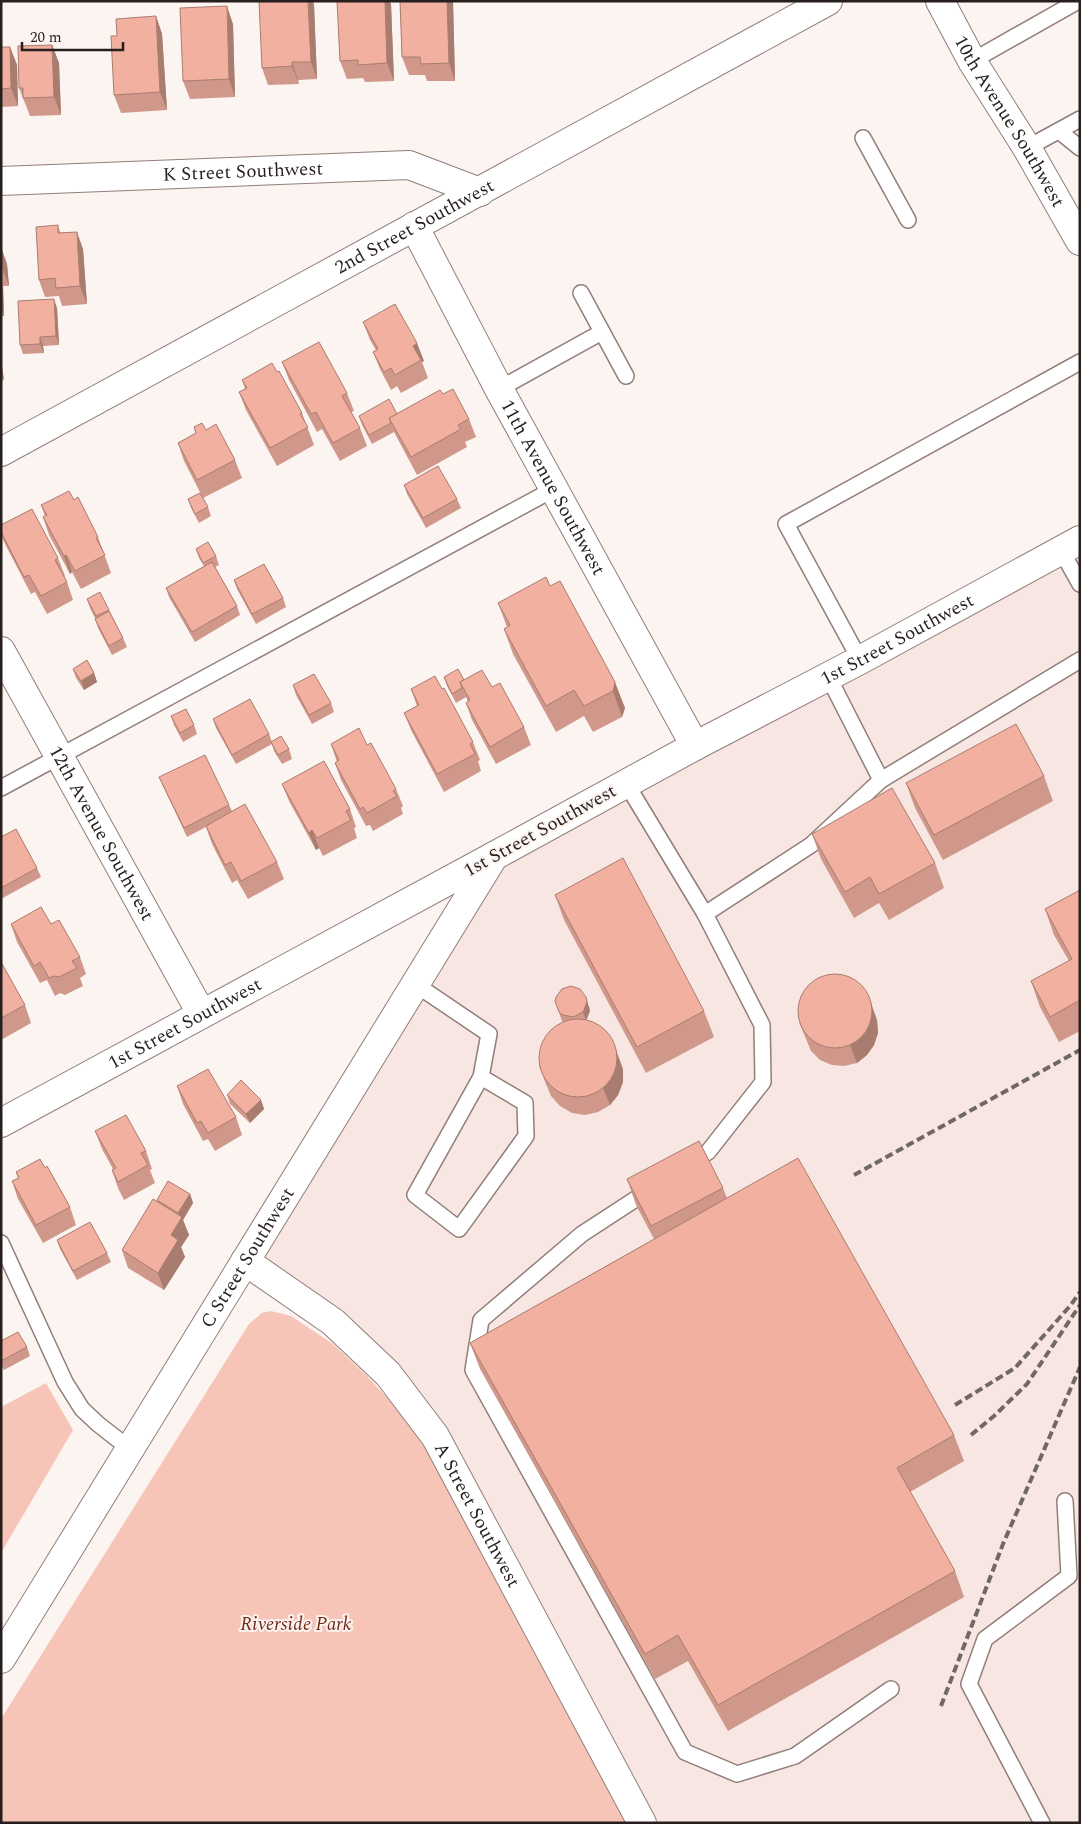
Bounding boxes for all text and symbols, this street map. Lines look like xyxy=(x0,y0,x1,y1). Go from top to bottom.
scale bar xyxy=(22,20,124,52)
text: 20 m xyxy=(30,26,62,49)
street label: 10th Avenue Southwest xyxy=(946,30,1073,213)
street label: K Street Southwest xyxy=(162,154,324,189)
street label: 2nd Street Southwest xyxy=(329,171,500,282)
street label: 11th Avenue Southwest xyxy=(493,394,613,581)
street label: 1st Street Southwest xyxy=(815,586,980,693)
street label: 12th Avenue Southwest xyxy=(41,740,162,926)
street label: 1st Street Southwest xyxy=(458,777,622,885)
street label: 1st Street Southwest xyxy=(103,970,267,1077)
street label: C Street Southwest xyxy=(193,1181,302,1334)
street label: A Street Southwest xyxy=(426,1437,528,1593)
park label: Riverside Park xyxy=(240,1610,352,1639)

